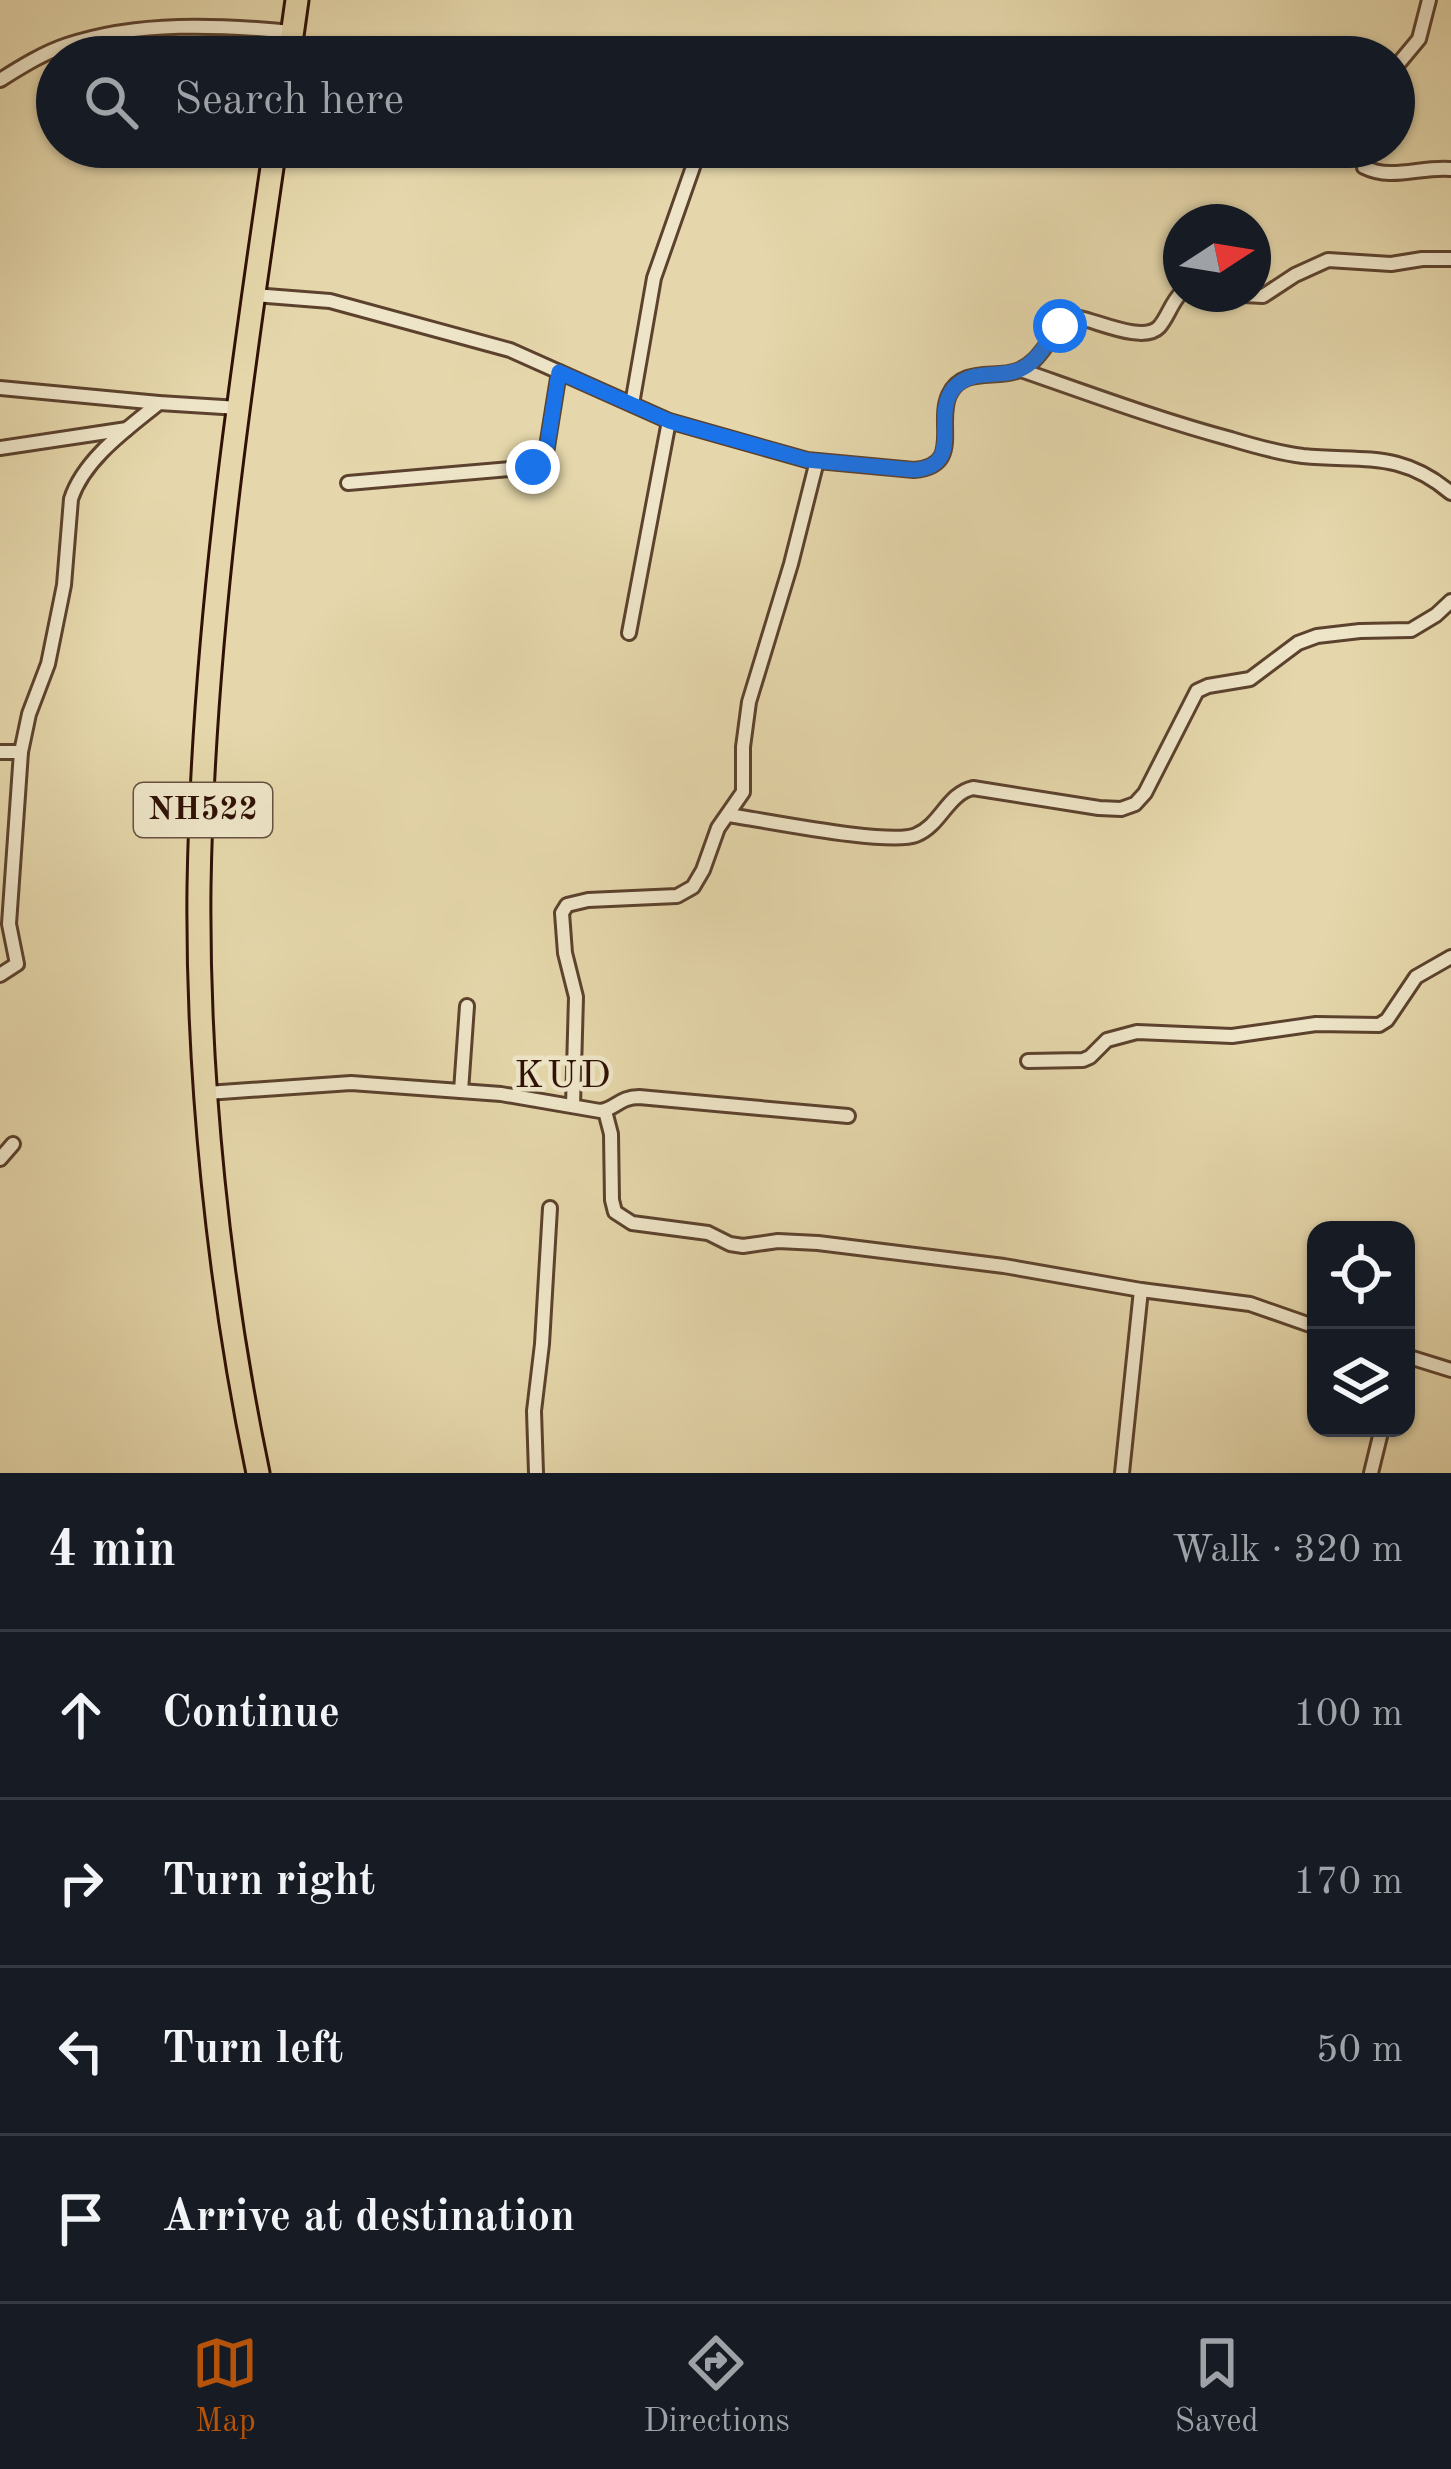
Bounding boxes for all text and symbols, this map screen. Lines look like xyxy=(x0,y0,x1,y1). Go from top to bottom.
search box xyxy=(36,36,1415,168)
icon: search xyxy=(78,69,144,135)
text: Search here xyxy=(174,79,404,124)
north arrow xyxy=(1163,204,1271,312)
route start xyxy=(1033,299,1087,353)
route end xyxy=(506,440,560,494)
road number: NH522 xyxy=(134,783,272,837)
district label: KUD xyxy=(514,1057,614,1096)
map controls xyxy=(1307,1221,1415,1437)
button: locate xyxy=(1307,1221,1415,1329)
button: layers xyxy=(1307,1329,1415,1437)
text: 4 min xyxy=(48,1526,176,1577)
text: Walk · 320 m xyxy=(1172,1531,1403,1570)
icon: ahead xyxy=(48,1682,114,1748)
text: Continue xyxy=(162,1692,340,1737)
text: 100 m xyxy=(1293,1695,1403,1734)
icon: right xyxy=(48,1850,114,1916)
text: Turn right xyxy=(162,1860,375,1905)
text: 170 m xyxy=(1293,1863,1403,1902)
icon: left xyxy=(48,2018,114,2084)
text: Turn left xyxy=(162,2028,343,2073)
text: 50 m xyxy=(1316,2031,1403,2070)
icon: arrive xyxy=(48,2186,114,2252)
text: Arrive at destination xyxy=(162,2196,575,2241)
tab: Map xyxy=(192,2330,258,2443)
tab: Directions xyxy=(643,2330,790,2443)
tab: Saved xyxy=(1175,2330,1259,2443)

